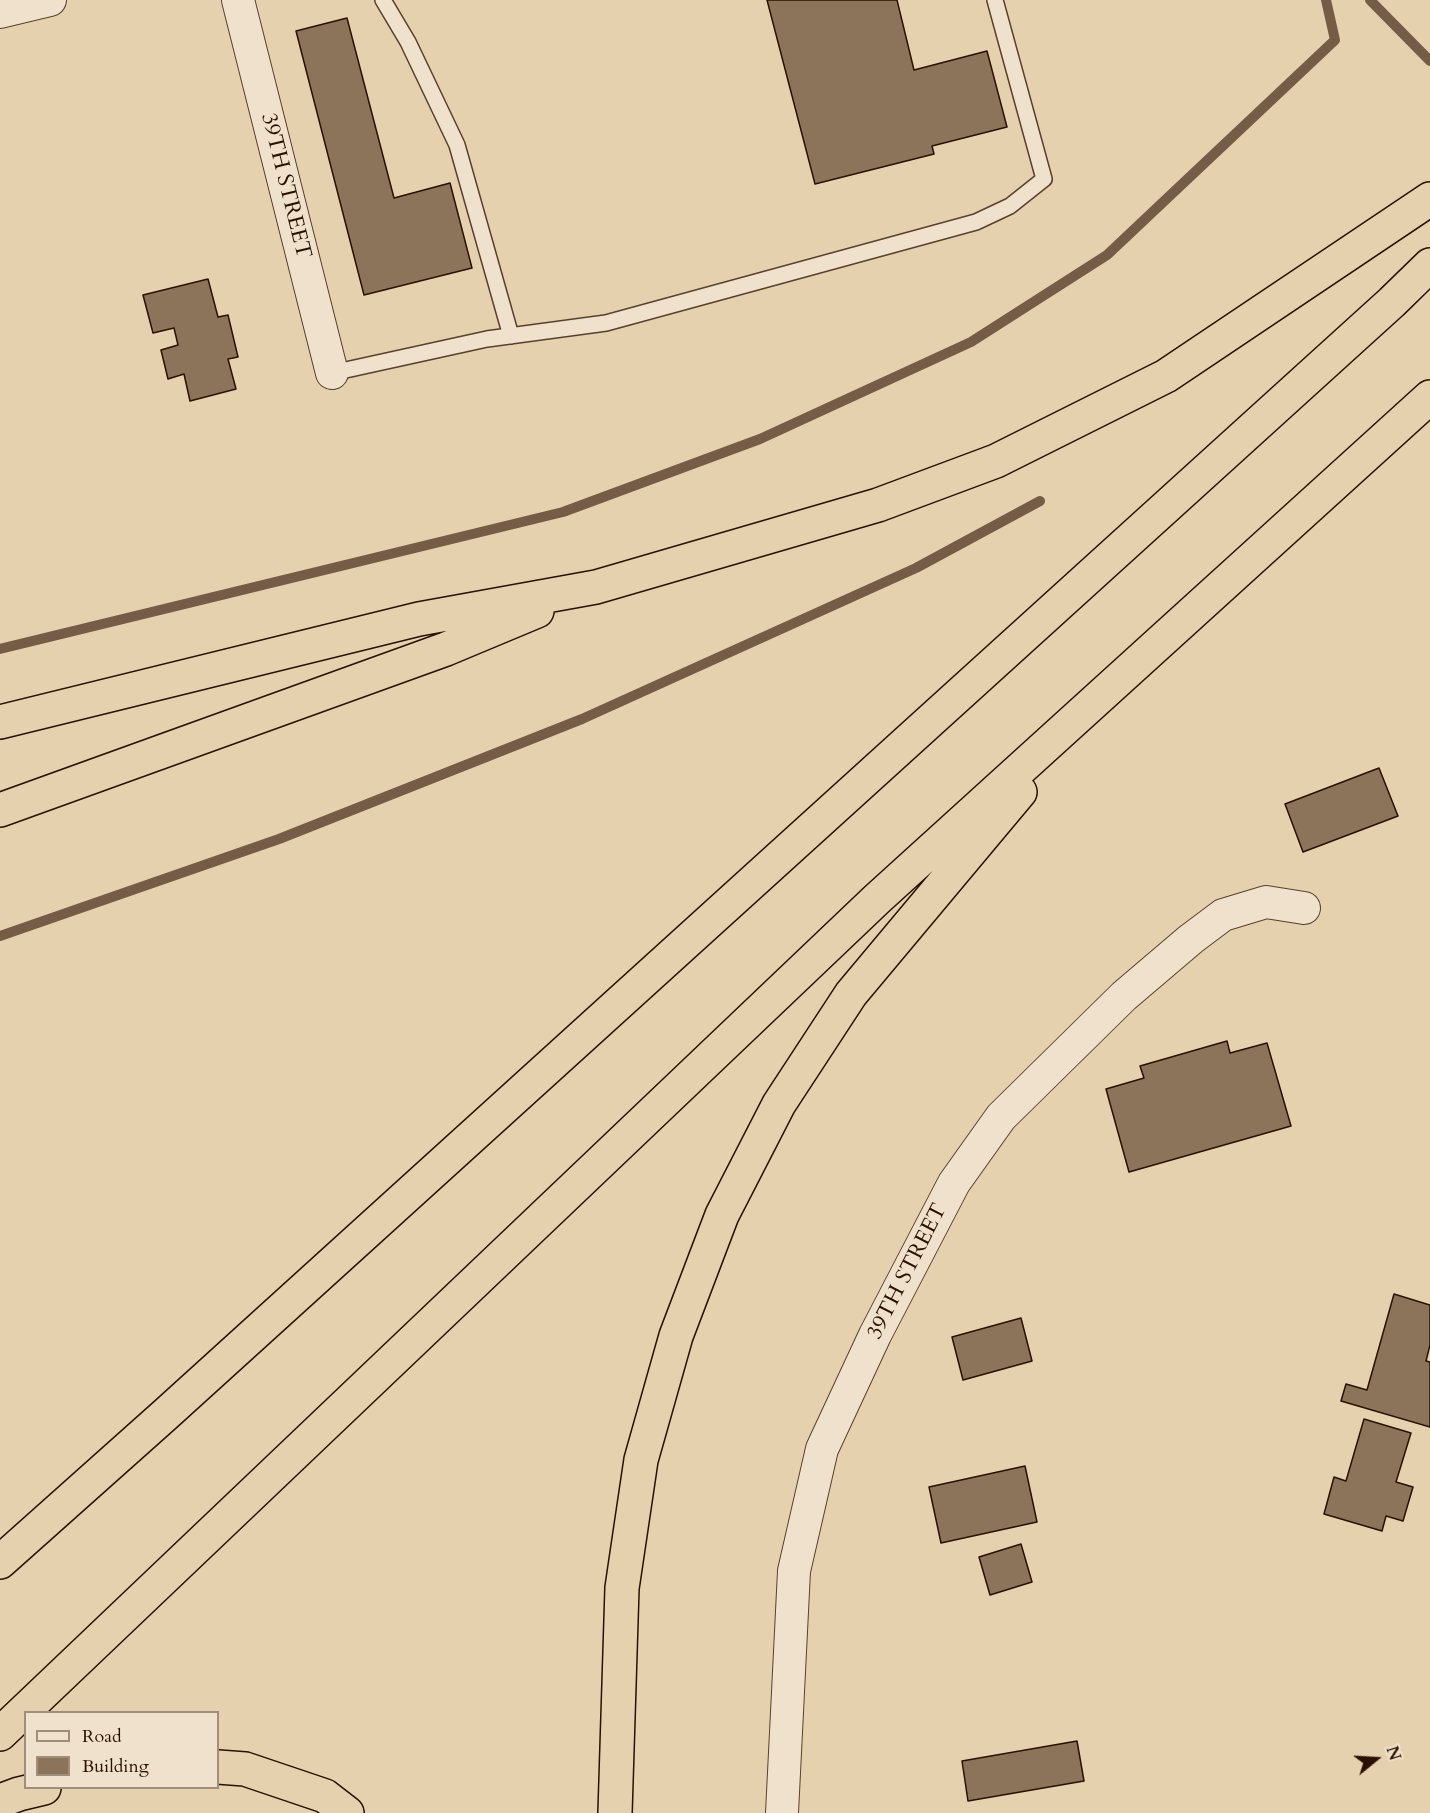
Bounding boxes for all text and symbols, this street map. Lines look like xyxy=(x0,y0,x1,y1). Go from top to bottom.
street label: 39TH STREET xyxy=(254,111,316,261)
street label: 39TH STREET xyxy=(862,1200,954,1344)
legend xyxy=(24,1711,219,1789)
text: Road xyxy=(82,1724,122,1749)
north arrow xyxy=(1346,1729,1406,1789)
text: N xyxy=(1381,1743,1406,1763)
text: Building xyxy=(82,1754,149,1779)

